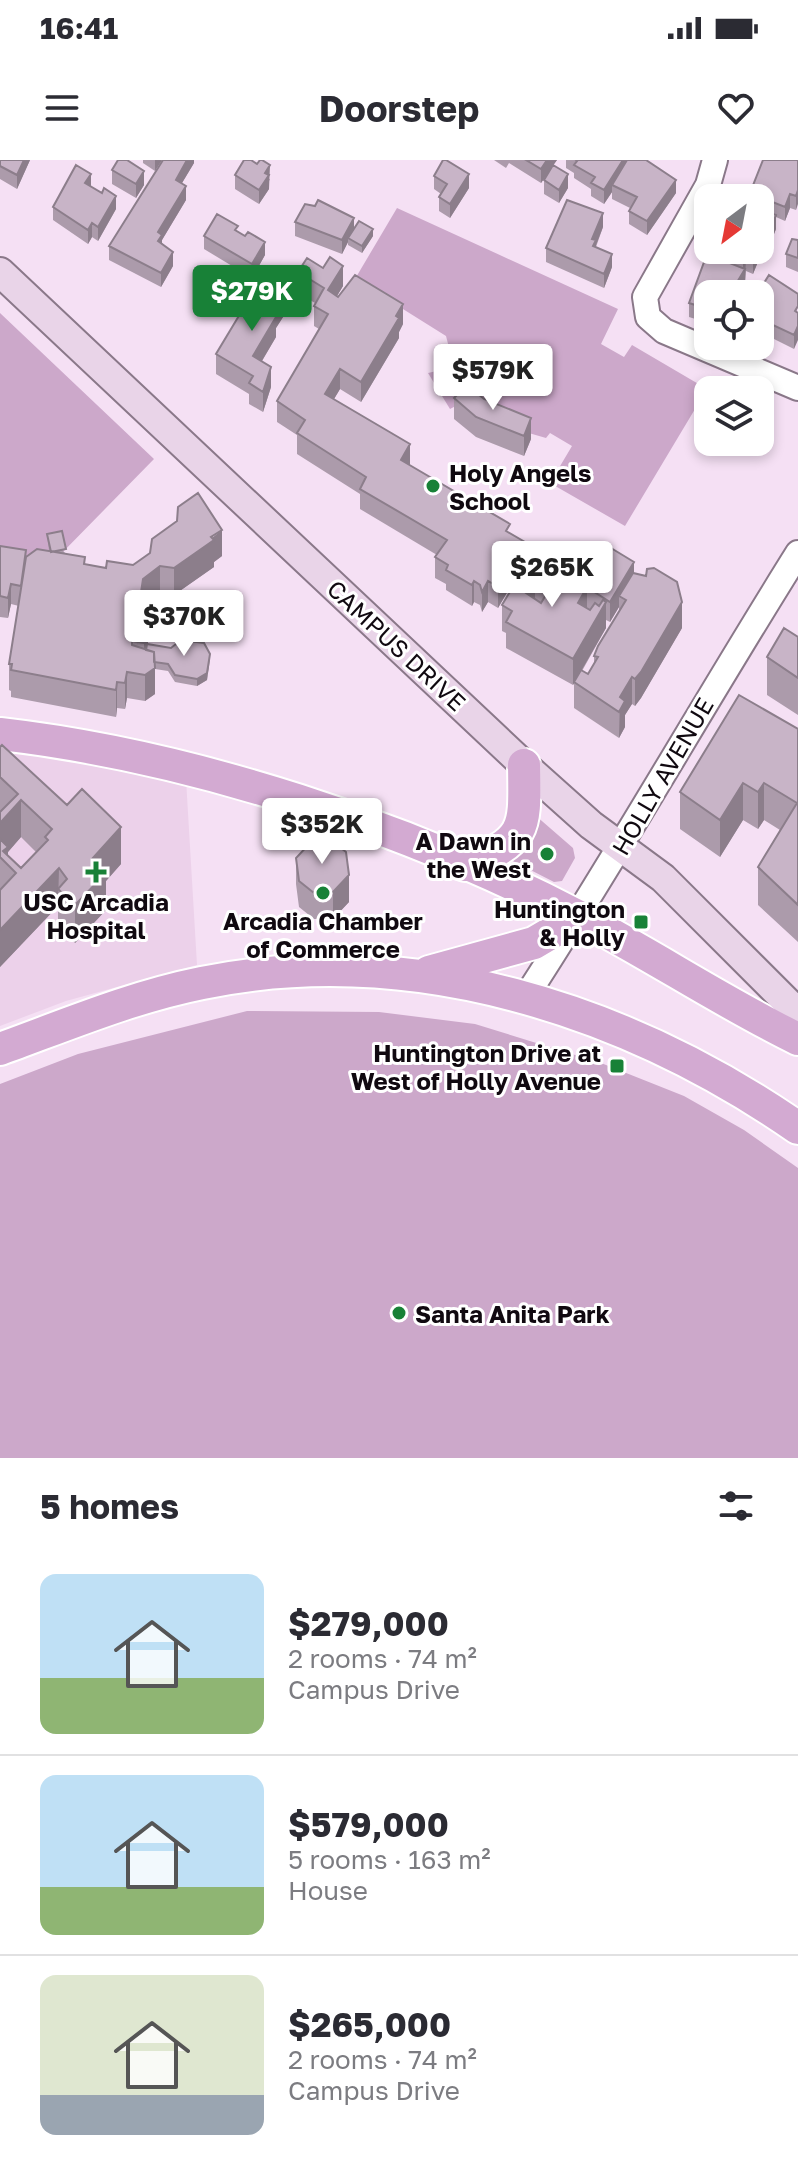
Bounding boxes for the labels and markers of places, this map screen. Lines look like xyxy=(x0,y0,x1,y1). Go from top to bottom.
pin: $279K xyxy=(196,265,308,333)
pin: $579K xyxy=(437,344,549,412)
place label: Holy Angels School xyxy=(449,458,592,515)
marker: Holy Angels School xyxy=(424,477,442,495)
pin: $265K xyxy=(496,541,608,609)
pin: $370K xyxy=(128,590,240,658)
pin: $352K xyxy=(266,798,378,866)
place label: A Dawn in the West xyxy=(416,826,531,883)
marker: A Dawn in the West xyxy=(538,845,556,863)
marker: USC Arcadia Hospital xyxy=(85,861,107,883)
marker: Arcadia Chamber of Commerce xyxy=(314,884,332,902)
place label: USC Arcadia Hospital xyxy=(23,887,169,944)
place label: Huntington & Holly xyxy=(494,894,626,951)
place label: Arcadia Chamber of Commerce xyxy=(223,906,423,963)
marker: Huntington & Holly xyxy=(632,913,650,931)
place label: Huntington Drive at West of Holly Avenue xyxy=(351,1038,601,1095)
marker: Huntington Drive at West of Holly Avenue xyxy=(608,1057,626,1075)
place label: Santa Anita Park xyxy=(415,1299,610,1328)
marker: Santa Anita Park xyxy=(390,1304,408,1322)

